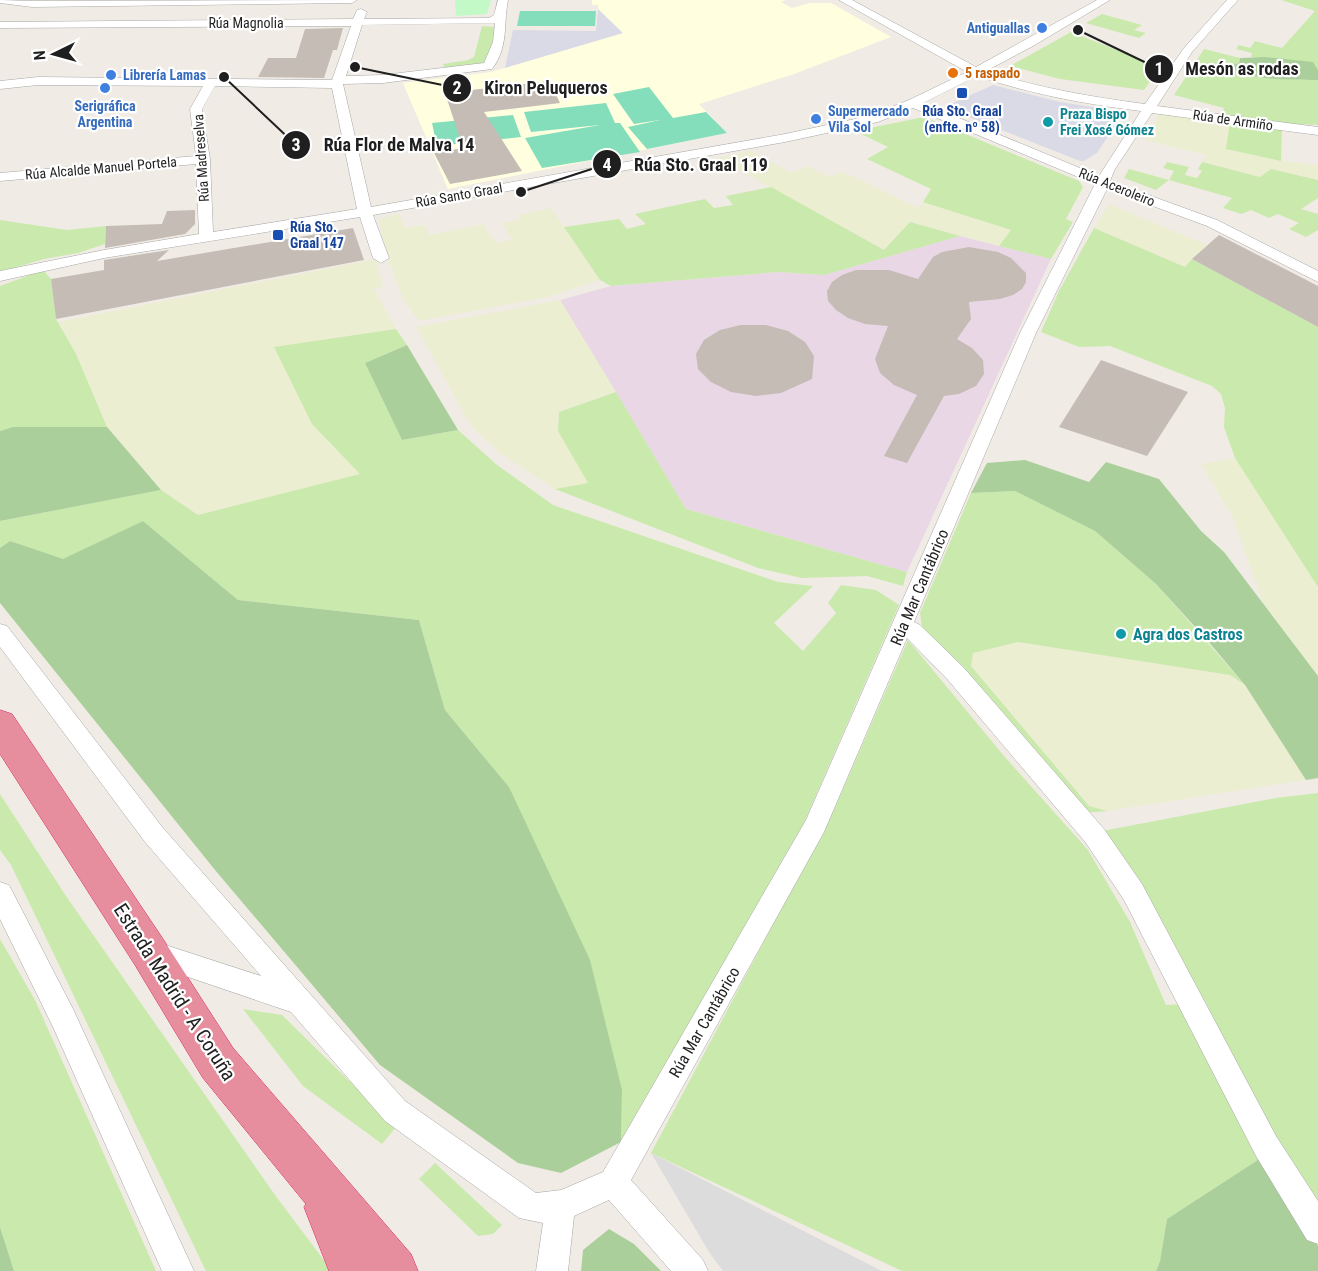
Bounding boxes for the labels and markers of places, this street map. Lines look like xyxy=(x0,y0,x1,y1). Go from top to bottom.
place label: Antiguallas xyxy=(967,20,1030,36)
marker: Antiguallas xyxy=(1035,21,1049,35)
callout: Mesón as rodas xyxy=(1144,51,1311,87)
place label: 5 raspado xyxy=(965,65,1020,81)
marker: 5 raspado xyxy=(946,66,960,80)
place label: Librería Lamas xyxy=(123,67,206,83)
marker: Librería Lamas xyxy=(104,68,118,82)
callout: Kiron Peluqueros xyxy=(442,70,619,106)
marker: Serigráfica Argentina xyxy=(98,81,112,95)
marker: Rúa Sto. Graal (enfte. nº 58) xyxy=(955,86,969,100)
place label: Serigráfica Argentina xyxy=(74,98,136,130)
place label: Supermercado Vila Sol xyxy=(828,103,909,135)
place label: Rúa Sto. Graal (enfte. nº 58) xyxy=(922,103,1002,136)
place label: Praza Bispo Frei Xosé Gómez xyxy=(1060,106,1154,138)
marker: Supermercado Vila Sol xyxy=(809,112,823,126)
marker: Praza Bispo Frei Xosé Gómez xyxy=(1041,115,1055,129)
callout: Rúa Flor de Malva 14 xyxy=(281,127,486,163)
callout: Rúa Sto. Graal 119 xyxy=(592,146,780,182)
place label: Rúa Sto. Graal 147 xyxy=(290,219,344,251)
marker: Rúa Sto. Graal 147 xyxy=(271,228,285,242)
place label: Agra dos Castros xyxy=(1133,625,1243,644)
marker: Agra dos Castros xyxy=(1114,627,1128,641)

